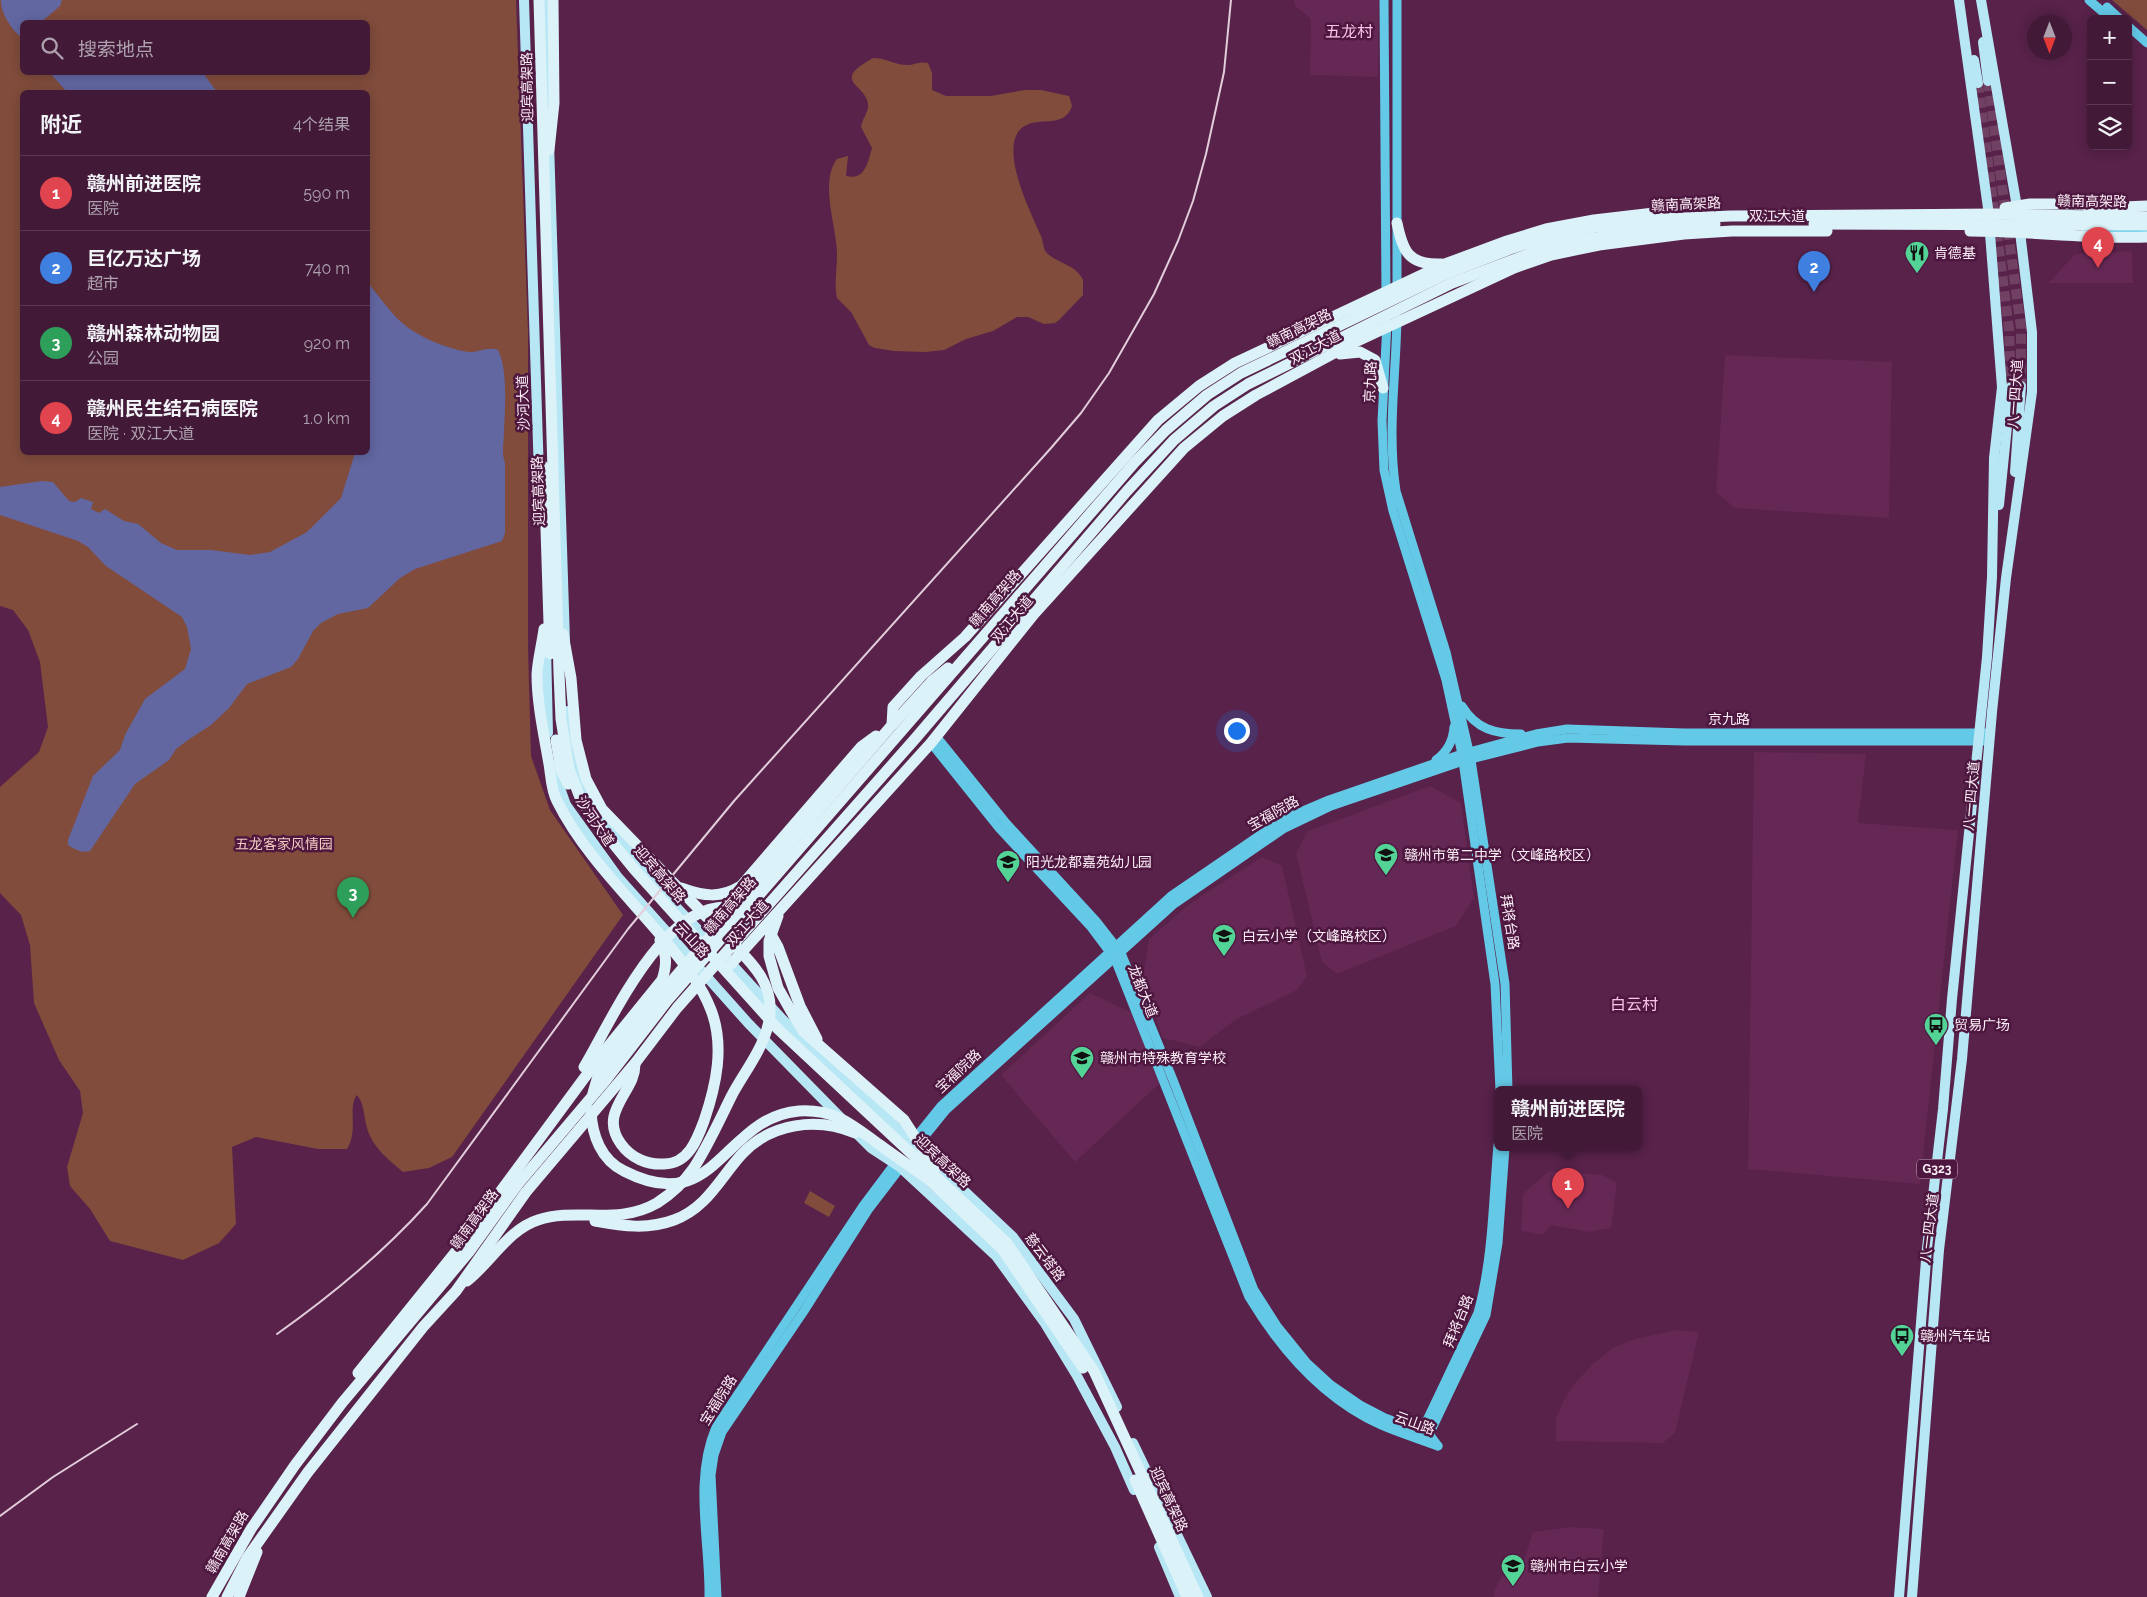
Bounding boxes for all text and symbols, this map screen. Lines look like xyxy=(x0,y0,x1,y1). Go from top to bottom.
north arrow xyxy=(2027,15,2072,60)
map controls xyxy=(2087,15,2132,150)
button: + xyxy=(2087,15,2132,60)
search box xyxy=(20,20,370,75)
district label: 五龙村 xyxy=(1325,22,1373,41)
icon: search xyxy=(38,34,66,62)
text: 搜索地点 xyxy=(78,38,154,60)
street label: 迎宾高架路 xyxy=(518,52,536,122)
button: − xyxy=(2087,60,2132,105)
button: layers xyxy=(2087,105,2132,150)
text: 附近 xyxy=(40,112,82,137)
text: 4个结果 xyxy=(293,115,350,134)
text: 赣州前进医院 xyxy=(87,172,201,194)
text: 1 xyxy=(52,184,60,203)
text: 590 m xyxy=(303,184,350,203)
street label: 赣南高架路 xyxy=(2057,192,2127,210)
street label: 赣南高架路 xyxy=(1651,194,1721,214)
text: 医院 xyxy=(87,199,119,218)
street label: 双江大道 xyxy=(1749,208,1805,224)
pin: 4 xyxy=(2082,227,2114,268)
restaurant icon: 肯德基 xyxy=(1904,240,1930,274)
place label: 肯德基 xyxy=(1934,245,1976,261)
text: 巨亿万达广场 xyxy=(87,247,201,269)
pin: 2 xyxy=(1798,251,1830,292)
text: 2 xyxy=(51,259,61,278)
text: 740 m xyxy=(305,259,350,278)
text: 超市 xyxy=(87,274,119,293)
street label: 赣南高架路 xyxy=(1264,305,1334,351)
text: 赣州森林动物园 xyxy=(87,322,220,344)
street label: 双江大道 xyxy=(1287,327,1343,367)
text: 3 xyxy=(52,334,60,353)
text: 920 m xyxy=(304,334,350,353)
text: 公园 xyxy=(87,349,119,368)
street label: 八一四大道 xyxy=(2005,359,2025,429)
street label: 京九路 xyxy=(1361,361,1379,403)
street label: 沙河大道 xyxy=(514,375,532,431)
text: 赣州民生结石病医院 xyxy=(87,397,258,419)
text: 4 xyxy=(51,409,61,428)
text: 1.0 km xyxy=(303,409,350,428)
text: 医院 · 双江大道 xyxy=(87,424,194,443)
street label: 迎宾高架路 xyxy=(529,456,547,526)
street label: 赣南高架路 xyxy=(966,566,1024,630)
street label: 双江大道 xyxy=(988,592,1036,646)
street label: 京九路 xyxy=(1708,711,1750,727)
your location xyxy=(1224,718,1250,744)
street label: 八一四大道 xyxy=(1960,760,1982,832)
street label: 宝福院路 xyxy=(1245,792,1301,834)
street label: 沙河大道 xyxy=(573,793,617,849)
park label: 五龙客家风情园 xyxy=(235,836,333,852)
street label: 迎宾高架路 xyxy=(631,842,689,906)
school or university icon: 赣州市第二中学（文峰路校区） xyxy=(1373,842,1399,876)
place label: 赣州市第二中学（文峰路校区） xyxy=(1404,847,1600,863)
school or university icon: 阳光龙都嘉苑幼儿园 xyxy=(995,849,1021,883)
place label: 阳光龙都嘉苑幼儿园 xyxy=(1026,854,1152,870)
street label: 赣南高架路 xyxy=(701,873,759,937)
pin: 3 xyxy=(337,877,369,918)
street label: 拜将台路 xyxy=(1498,893,1522,951)
street label: 双江大道 xyxy=(722,897,772,949)
street label: 云山路 xyxy=(672,919,712,961)
school or university icon: 白云小学（文峰路校区） xyxy=(1211,923,1237,957)
place label: 白云小学（文峰路校区） xyxy=(1242,928,1396,944)
street label: 龙都大道 xyxy=(1125,962,1161,1020)
district label: 白云村 xyxy=(1610,995,1658,1014)
bus stop icon: 贸易广场 xyxy=(1923,1012,1949,1046)
place label: 贸易广场 xyxy=(1954,1017,2010,1033)
school or university icon: 赣州市特殊教育学校 xyxy=(1069,1045,1095,1079)
street label: 宝福院路 xyxy=(932,1046,984,1096)
place label: 赣州市特殊教育学校 xyxy=(1100,1050,1226,1066)
popup xyxy=(1494,1086,1642,1151)
text: 赣州前进医院 xyxy=(1511,1097,1625,1119)
text: 医院 xyxy=(1511,1124,1543,1143)
street label: 迎宾高架路 xyxy=(912,1131,974,1191)
road number: G323 xyxy=(1917,1160,1957,1178)
pin: 1 xyxy=(1552,1168,1584,1209)
street label: 赣南高架路 xyxy=(447,1186,501,1252)
street label: 八一四大道 xyxy=(1917,1192,1941,1264)
street label: 慈云塔路 xyxy=(1022,1230,1068,1284)
street label: 拜将台路 xyxy=(1440,1292,1476,1350)
bus stop icon: 赣州汽车站 xyxy=(1889,1323,1915,1357)
place label: 赣州汽车站 xyxy=(1920,1328,1990,1344)
street label: 宝福院路 xyxy=(696,1372,740,1428)
street label: 云山路 xyxy=(1393,1408,1437,1438)
street label: 迎宾高架路 xyxy=(1147,1464,1191,1534)
street label: 赣南高架路 xyxy=(203,1508,251,1576)
school or university icon: 赣州市白云小学 xyxy=(1500,1553,1526,1587)
place label: 赣州市白云小学 xyxy=(1530,1558,1628,1574)

